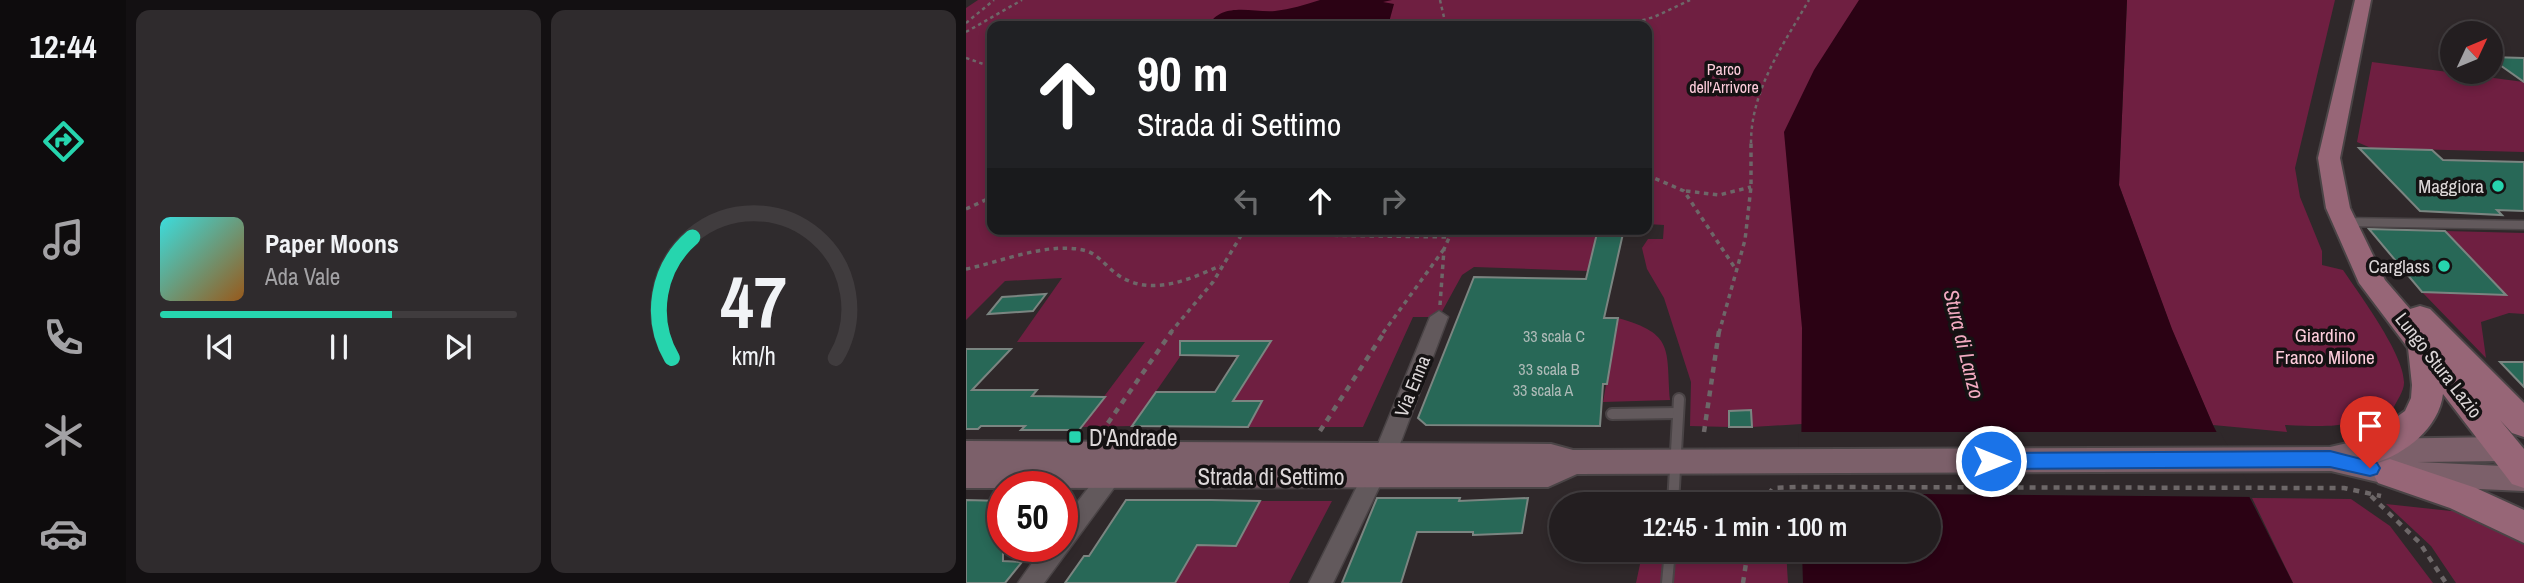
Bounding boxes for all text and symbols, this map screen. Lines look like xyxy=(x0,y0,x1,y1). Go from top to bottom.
north arrow xyxy=(2440,21,2502,84)
map controls xyxy=(2440,21,2503,84)
text: 12:44 xyxy=(29,25,97,68)
text: 90 m xyxy=(1137,40,1229,106)
icon: ahead xyxy=(1022,49,1113,140)
park label: Parco dell'Arrivore xyxy=(1689,58,1759,98)
text: Strada di Settimo xyxy=(1137,103,1341,146)
icon: directions xyxy=(39,117,88,166)
place label: Maggiora xyxy=(2418,173,2484,199)
marker: Maggiora xyxy=(2490,178,2506,194)
icon: left xyxy=(1228,182,1266,220)
icon: ahead xyxy=(1301,182,1339,220)
icon: right xyxy=(1374,182,1412,220)
icon: music xyxy=(39,215,88,264)
text: Paper Moons xyxy=(265,226,399,261)
text: 47 xyxy=(720,253,787,351)
place label: Carglass xyxy=(2369,253,2430,279)
marker: Carglass xyxy=(2436,258,2452,274)
text: Ada Vale xyxy=(265,261,340,292)
water label: Stura di Lanzo xyxy=(1936,286,1992,402)
street label: Lungo Stura Lazio xyxy=(2390,307,2488,423)
icon: phone xyxy=(39,313,88,362)
park label: Giardino Franco Milone xyxy=(2275,322,2375,370)
house number: 33 scala C xyxy=(1523,325,1585,347)
icon: previous xyxy=(201,328,239,366)
icon: pause xyxy=(320,328,358,366)
icon: next xyxy=(439,328,477,366)
text: km/h xyxy=(731,338,776,372)
street label: Via Enna xyxy=(1388,351,1436,420)
house number: 33 scala B xyxy=(1518,358,1580,380)
house number: 33 scala A xyxy=(1513,379,1574,401)
pin xyxy=(2340,396,2400,468)
icon: arrive xyxy=(2351,407,2389,445)
icon: climate xyxy=(39,411,88,460)
place label: D'Andrade xyxy=(1089,422,1178,453)
position arrow xyxy=(1954,424,2028,498)
marker: D'Andrade xyxy=(1067,429,1083,445)
street label: Strada di Settimo xyxy=(1198,461,1344,492)
speed limit sign: 50 xyxy=(987,471,1078,562)
icon: car xyxy=(39,509,88,558)
text: 12:45 · 1 min · 100 m xyxy=(1643,509,1847,544)

